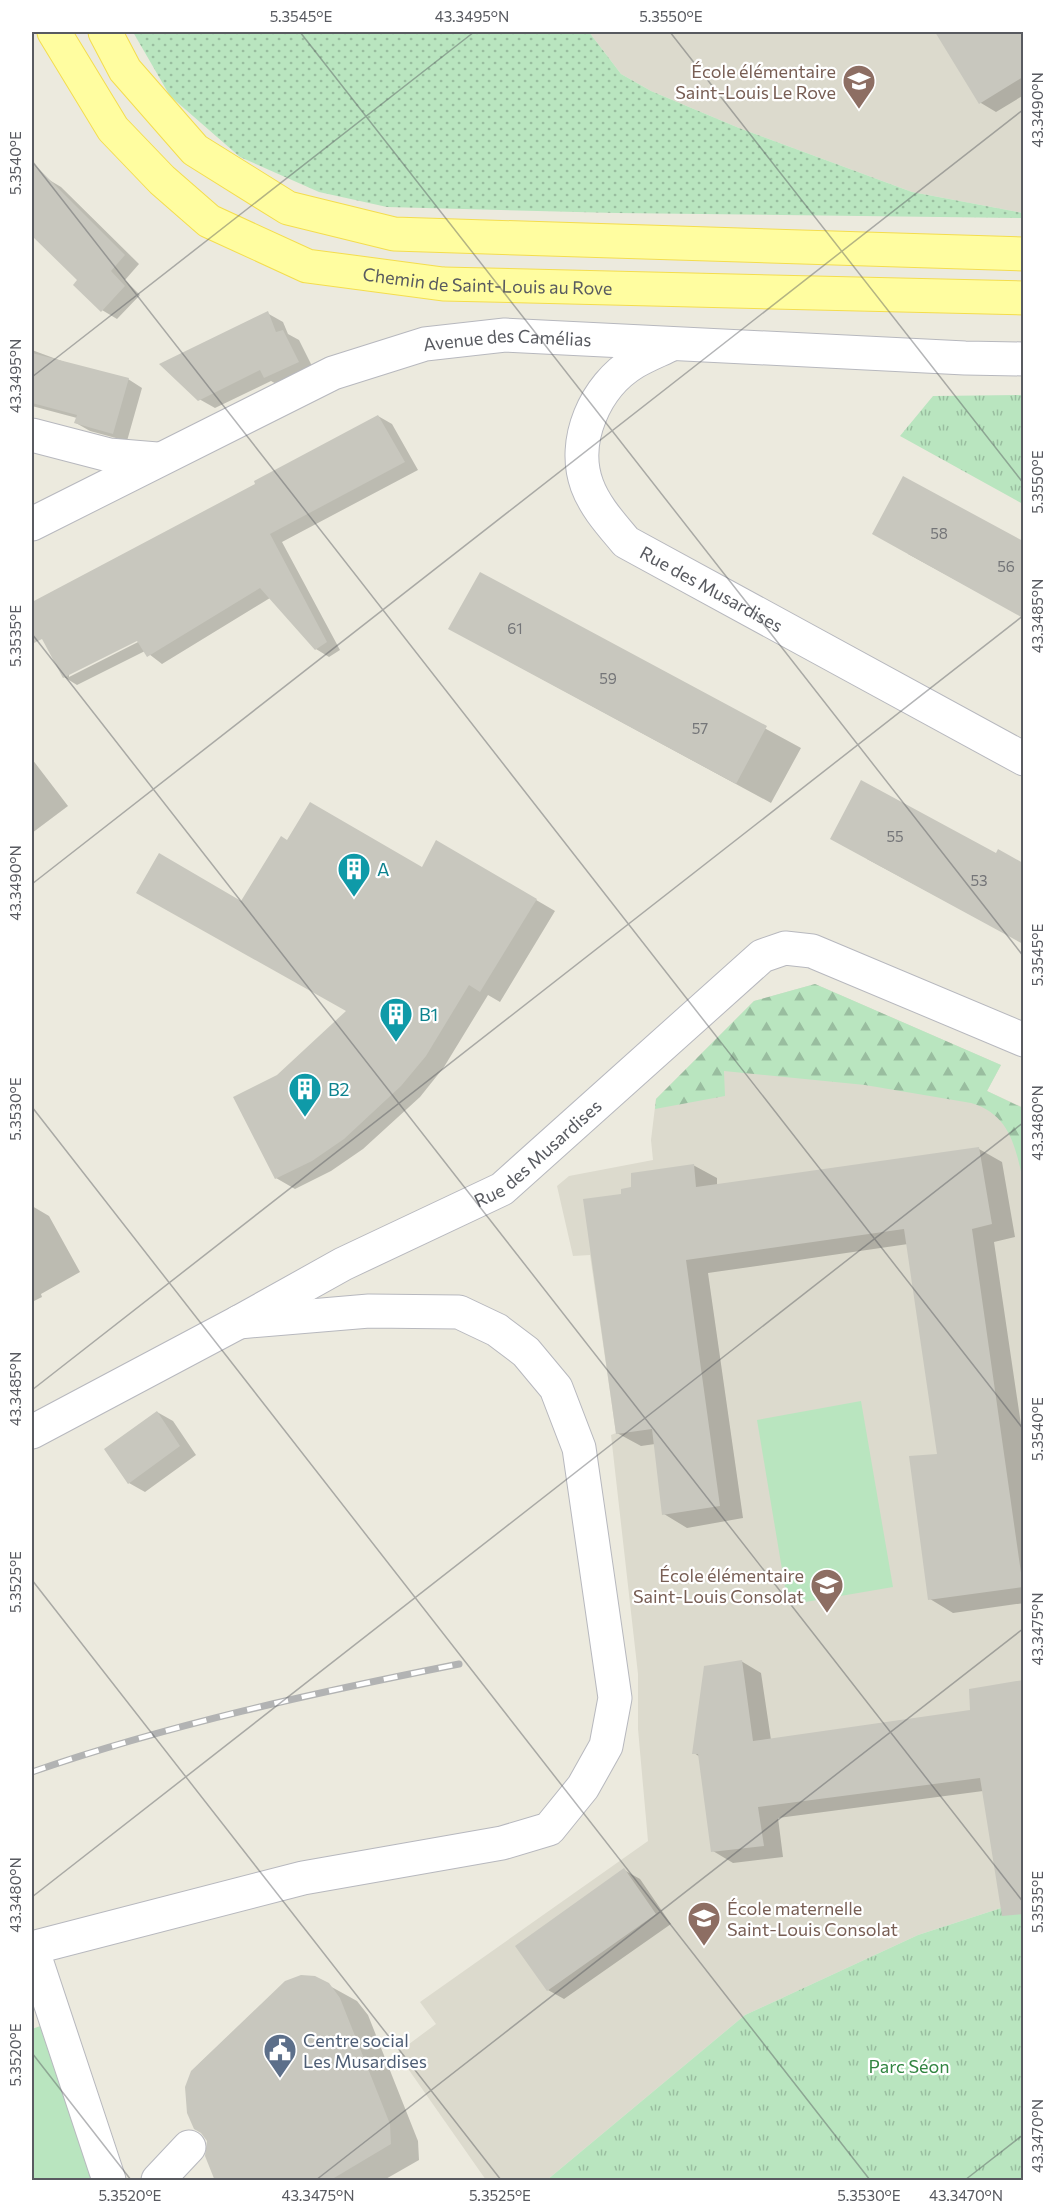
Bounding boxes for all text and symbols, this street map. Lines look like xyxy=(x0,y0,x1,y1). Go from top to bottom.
text: 5.3545°E xyxy=(270,7,332,25)
text: 43.3495°N xyxy=(435,7,509,25)
text: 5.3550°E xyxy=(639,7,703,25)
place label: École élémentaire Saint-Louis Le Rove xyxy=(675,60,836,103)
school or university icon: École élémentaire Saint-Louis Le Rove xyxy=(841,63,877,110)
text: 43.3490°N xyxy=(1028,72,1046,148)
text: 5.3540°E xyxy=(6,131,24,195)
street label: Chemin de Saint-Louis au Rove xyxy=(361,262,613,299)
street label: Avenue des Camélias xyxy=(422,324,592,355)
text: 43.3495°N xyxy=(6,339,24,413)
text: 5.3550°E xyxy=(1028,450,1046,514)
house number: 58 xyxy=(930,524,948,542)
street label: Rue des Musardises xyxy=(636,541,787,636)
house number: 56 xyxy=(997,557,1015,575)
text: 43.3485°N xyxy=(1028,579,1046,653)
text: 5.3535°E xyxy=(6,605,24,667)
house number: 61 xyxy=(507,619,523,637)
house number: 59 xyxy=(599,669,617,687)
house number: 57 xyxy=(692,719,708,737)
house number: 55 xyxy=(886,827,904,845)
text: 43.3490°N xyxy=(6,845,24,921)
building icon: A xyxy=(336,851,372,898)
place label: A xyxy=(377,858,389,880)
house number: 53 xyxy=(970,871,988,889)
text: 5.3545°E xyxy=(1028,924,1046,986)
building icon: B1 xyxy=(378,996,414,1043)
place label: B1 xyxy=(419,1003,438,1025)
building icon: B2 xyxy=(287,1071,323,1118)
text: 5.3530°E xyxy=(6,1077,24,1141)
place label: B2 xyxy=(328,1078,350,1100)
text: 43.3480°N xyxy=(1028,1085,1046,1161)
street label: Rue des Musardises xyxy=(470,1094,606,1212)
text: 43.3485°N xyxy=(6,1352,24,1426)
text: 5.3540°E xyxy=(1028,1397,1046,1461)
text: 5.3525°E xyxy=(6,1551,24,1613)
place label: École élémentaire Saint-Louis Consolat xyxy=(633,1564,804,1607)
school or university icon: École élémentaire Saint-Louis Consolat xyxy=(809,1567,845,1614)
text: 43.3475°N xyxy=(1028,1593,1046,1665)
text: 43.3480°N xyxy=(6,1857,24,1933)
text: 5.3535°E xyxy=(1028,1871,1046,1933)
place label: École maternelle Saint-Louis Consolat xyxy=(727,1897,898,1940)
school or university icon: École maternelle Saint-Louis Consolat xyxy=(686,1900,722,1947)
text: 5.3520°E xyxy=(6,2023,24,2087)
place label: Centre social Les Musardises xyxy=(303,2029,427,2072)
public building icon: Centre social Les Musardises xyxy=(262,2032,298,2079)
park label: Parc Séon xyxy=(868,2055,950,2077)
text: 43.3470°N xyxy=(1028,2099,1046,2173)
text: 5.3520°E xyxy=(98,2186,162,2204)
text: 43.3475°N xyxy=(282,2186,354,2204)
text: 5.3525°E xyxy=(469,2186,531,2204)
text: 5.3530°E xyxy=(837,2186,901,2204)
text: 43.3470°N xyxy=(929,2186,1003,2204)

